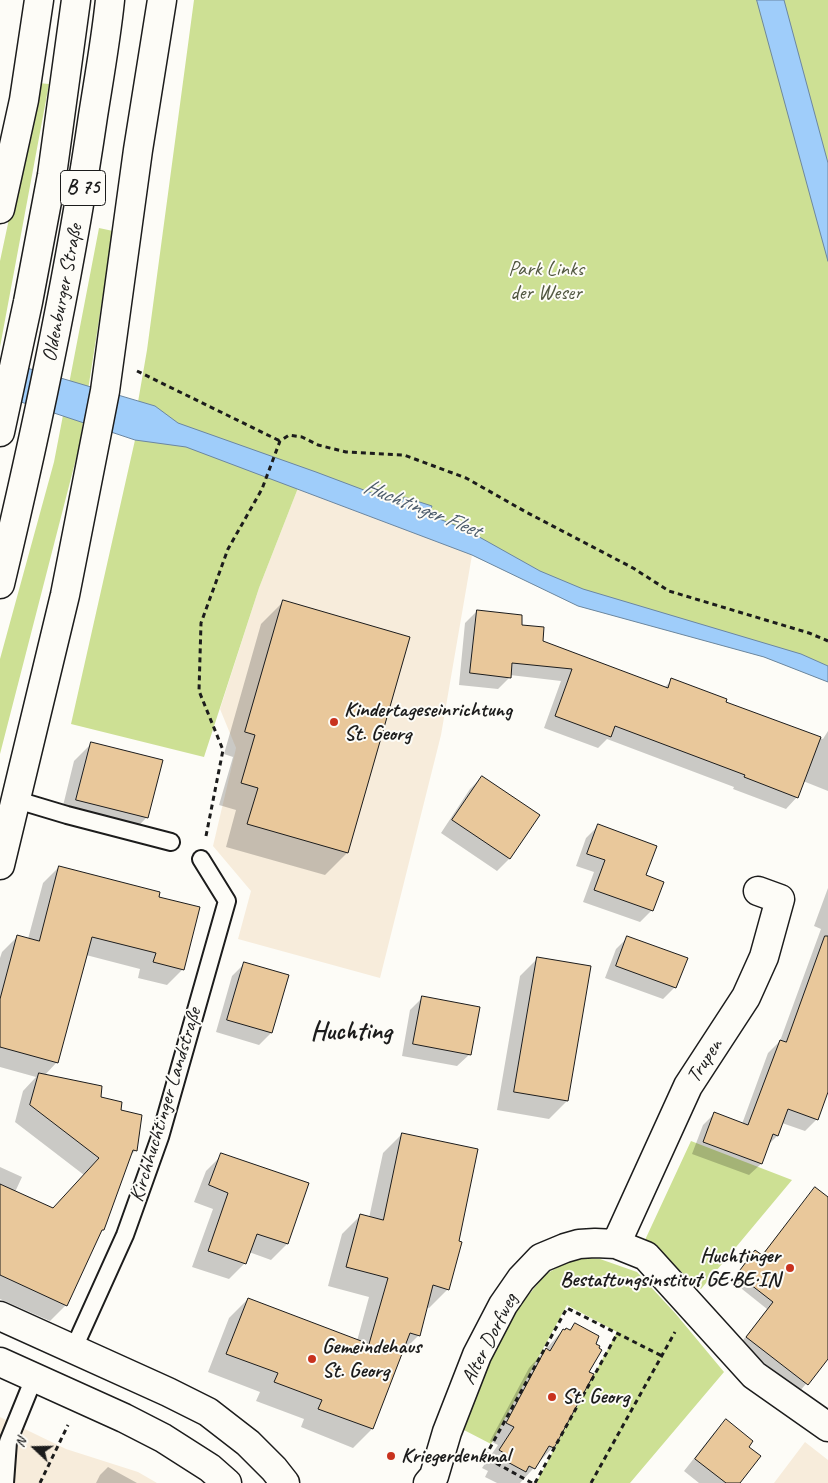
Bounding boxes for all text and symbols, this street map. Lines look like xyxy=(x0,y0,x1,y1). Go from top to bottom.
road number: B 75 xyxy=(61,170,106,206)
street label: Oldenburger Straße xyxy=(37,222,89,364)
park label: Park Links der Weser xyxy=(508,256,584,306)
water label: Huchtinger Fleet xyxy=(360,474,484,544)
place label: Kindertageseinrichtung St. Georg xyxy=(344,697,512,747)
marker: Kindertageseinrichtung St. Georg xyxy=(328,716,340,728)
street label: Kirchhuchtinger Landstraße xyxy=(124,1005,208,1205)
district label: Huchting xyxy=(310,1016,392,1048)
street label: Trupen xyxy=(682,1034,728,1088)
place label: Huchtinger Bestattungsinstitut GE·BE·IN xyxy=(560,1243,780,1293)
marker: Huchtinger Bestattungsinstitut GE·BE·IN xyxy=(784,1262,796,1274)
street label: Alter Dorfweg xyxy=(456,1289,524,1389)
place label: Gemeindehaus St. Georg xyxy=(322,1334,421,1384)
marker: Gemeindehaus St. Georg xyxy=(306,1353,318,1365)
place label: St. Georg xyxy=(562,1384,629,1410)
marker: St. Georg xyxy=(546,1391,558,1403)
north arrow xyxy=(10,1423,60,1473)
text: N xyxy=(11,1435,30,1450)
place label: Kriegerdenkmal xyxy=(401,1443,510,1469)
marker: Kriegerdenkmal xyxy=(385,1450,397,1462)

